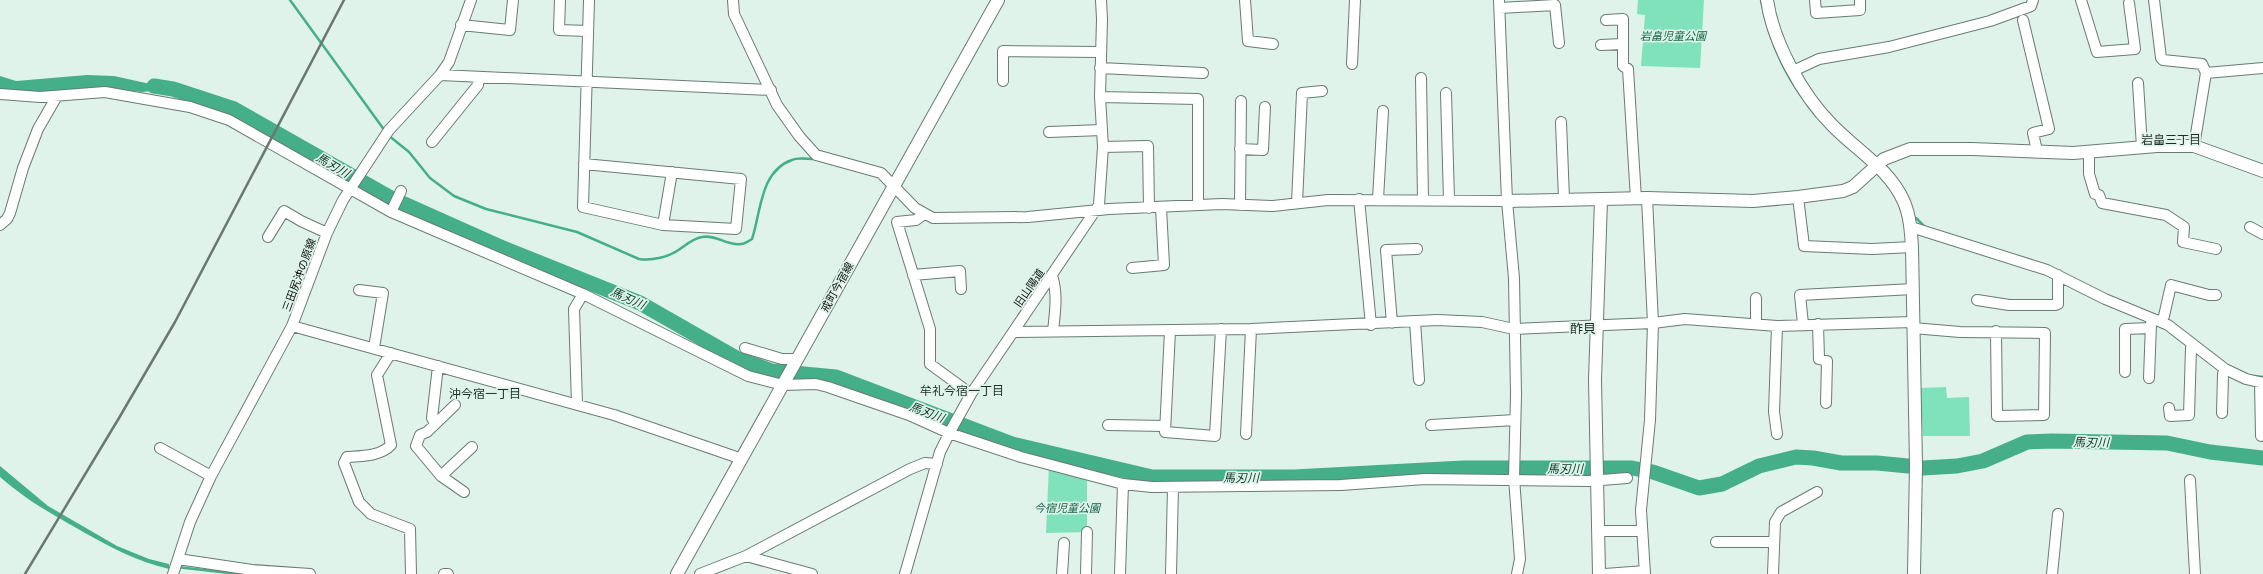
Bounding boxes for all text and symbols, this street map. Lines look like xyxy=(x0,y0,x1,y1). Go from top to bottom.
park label: 岩畠児童公園 xyxy=(1640,29,1708,43)
district label: 岩畠三丁目 xyxy=(2141,132,2201,147)
water label: 馬刃川 xyxy=(314,150,354,181)
street label: 三田尻沖の原線 xyxy=(279,236,319,314)
street label: 戒町今宿線 xyxy=(818,260,856,314)
street label: 旧山陽道 xyxy=(1011,266,1047,310)
water label: 馬刃川 xyxy=(608,284,649,313)
district label: 酢貝 xyxy=(1570,319,1596,337)
district label: 牟礼今宿一丁目 xyxy=(920,383,1004,398)
district label: 沖今宿一丁目 xyxy=(449,386,521,401)
water label: 馬刃川 xyxy=(908,399,948,426)
water label: 馬刃川 xyxy=(2073,434,2111,450)
water label: 馬刃川 xyxy=(1547,461,1585,476)
water label: 馬刃川 xyxy=(1223,470,1261,485)
park label: 今宿児童公園 xyxy=(1034,501,1102,515)

